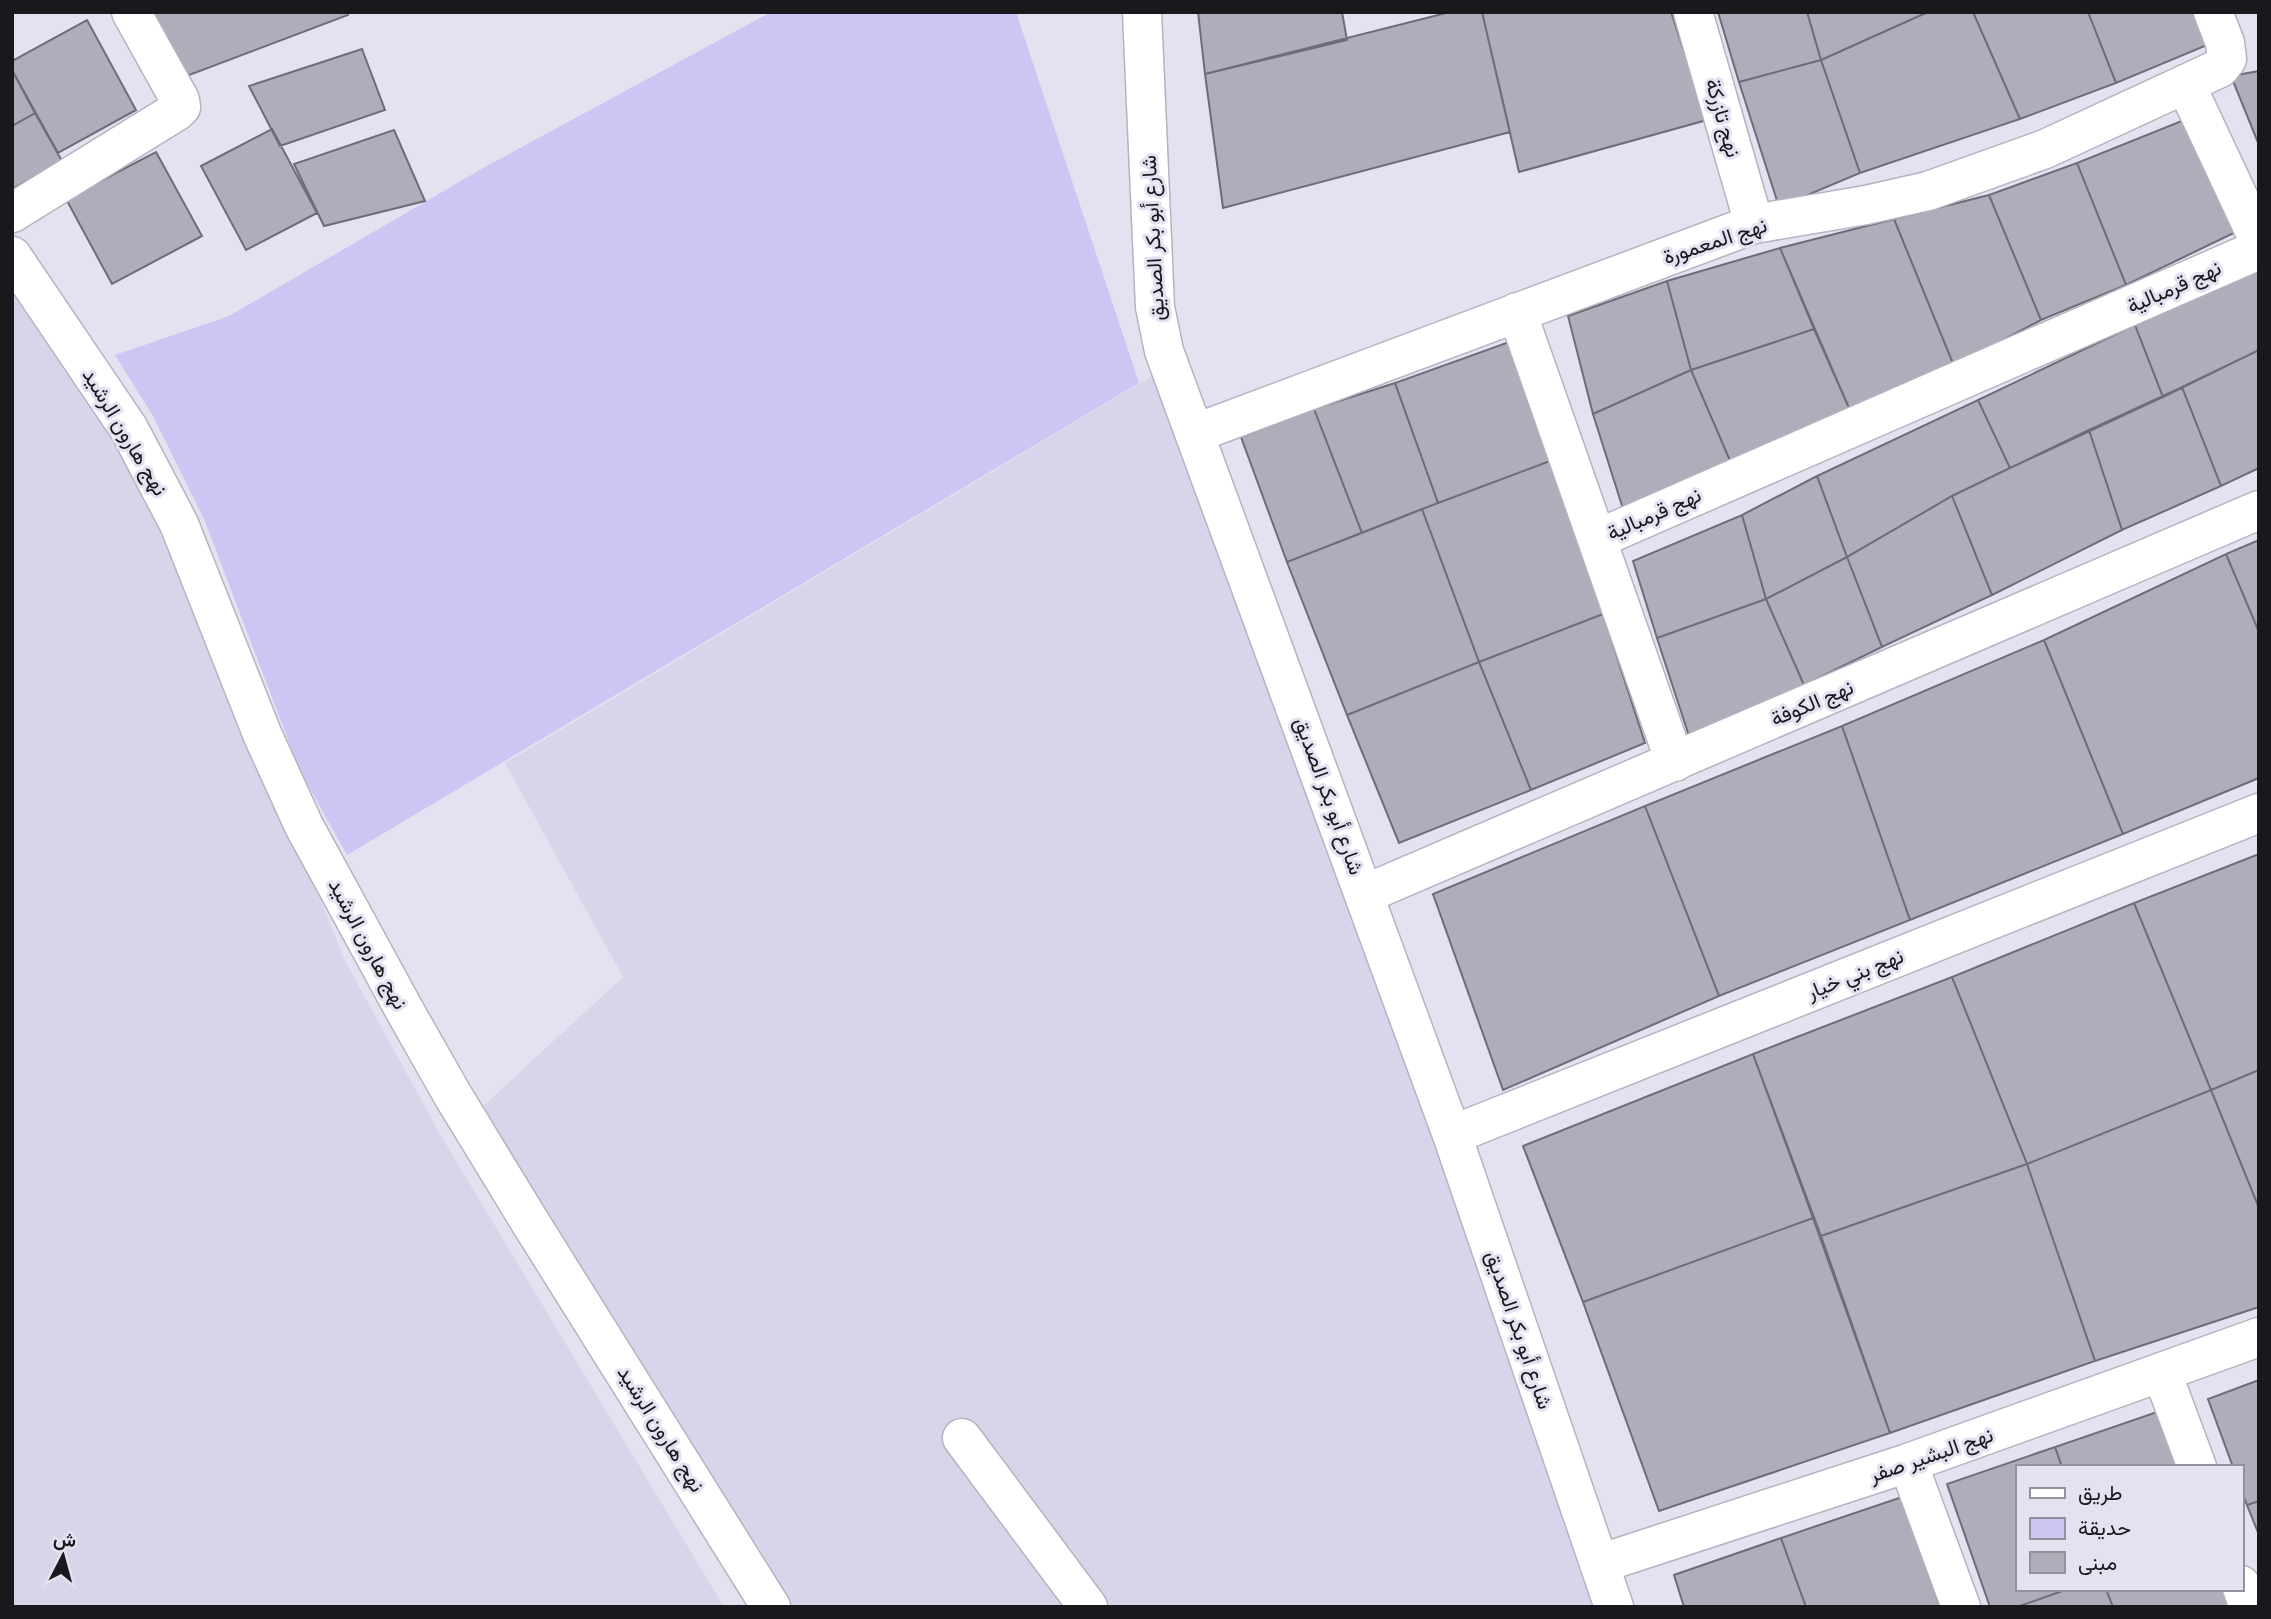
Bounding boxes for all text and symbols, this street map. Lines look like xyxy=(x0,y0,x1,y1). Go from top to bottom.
street label: نهج تازركة xyxy=(1698,75,1749,161)
street label: شارع أبو بكر الصديق xyxy=(1134,154,1171,322)
street label: نهج المعمورة xyxy=(1659,210,1771,271)
street label: نهج قرمبالية xyxy=(2122,253,2226,320)
street label: نهج هارون الرشيد xyxy=(76,362,175,501)
street label: نهج قرمبالية xyxy=(1602,480,1706,547)
street label: نهج الكوفة xyxy=(1766,672,1858,733)
street label: شارع أبو بكر الصديق xyxy=(1287,713,1371,879)
street label: نهج هارون الرشيد xyxy=(322,873,415,1014)
street label: نهج بني خيار xyxy=(1801,941,1909,1009)
street label: شارع أبو بكر الصديق xyxy=(1479,1247,1560,1413)
street label: نهج هارون الرشيد xyxy=(611,1360,712,1498)
street label: نهج البشير صفر xyxy=(1864,1420,1997,1490)
legend xyxy=(2016,1465,2243,1591)
text: طريق xyxy=(2078,1478,2123,1506)
text: حديقة xyxy=(2078,1513,2131,1541)
north arrow xyxy=(28,1521,98,1591)
text: ش xyxy=(52,1525,78,1552)
text: مبنى xyxy=(2078,1548,2117,1576)

